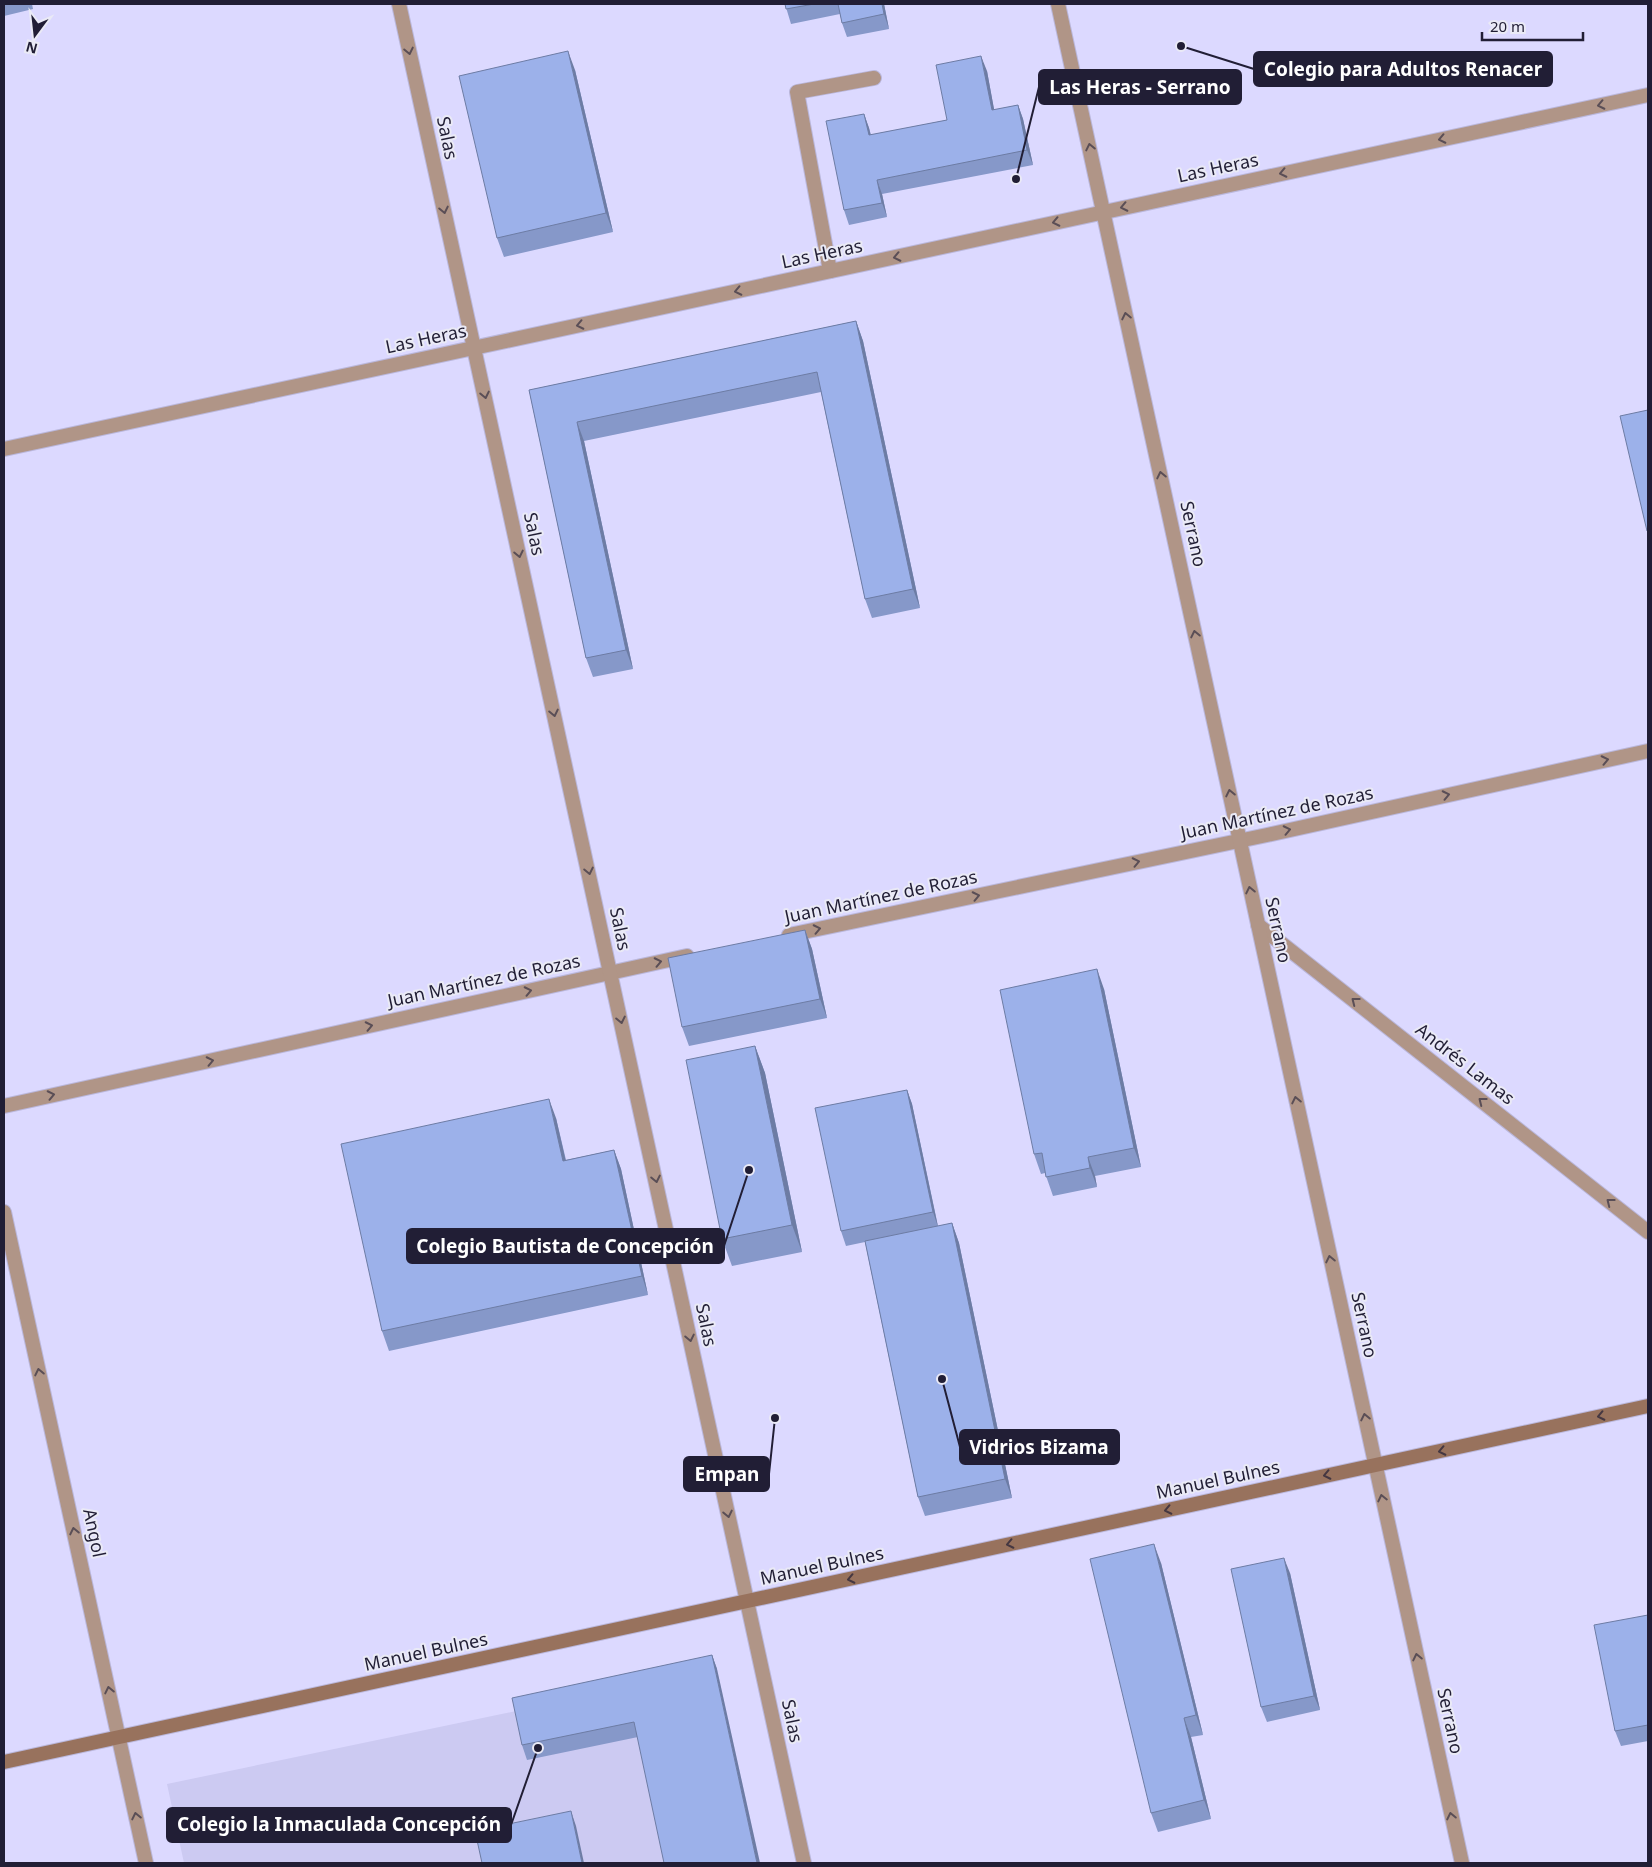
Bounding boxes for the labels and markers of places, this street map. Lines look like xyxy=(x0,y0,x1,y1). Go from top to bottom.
callout: Colegio para Adultos Renacer xyxy=(1254,52,1552,86)
callout: Las Heras - Serrano xyxy=(1039,70,1241,104)
callout: Colegio Bautista de Concepción xyxy=(407,1229,724,1263)
callout: Vidrios Bizama xyxy=(960,1430,1119,1464)
callout: Empan xyxy=(684,1457,769,1491)
callout: Colegio la Inmaculada Concepción xyxy=(167,1808,511,1842)

